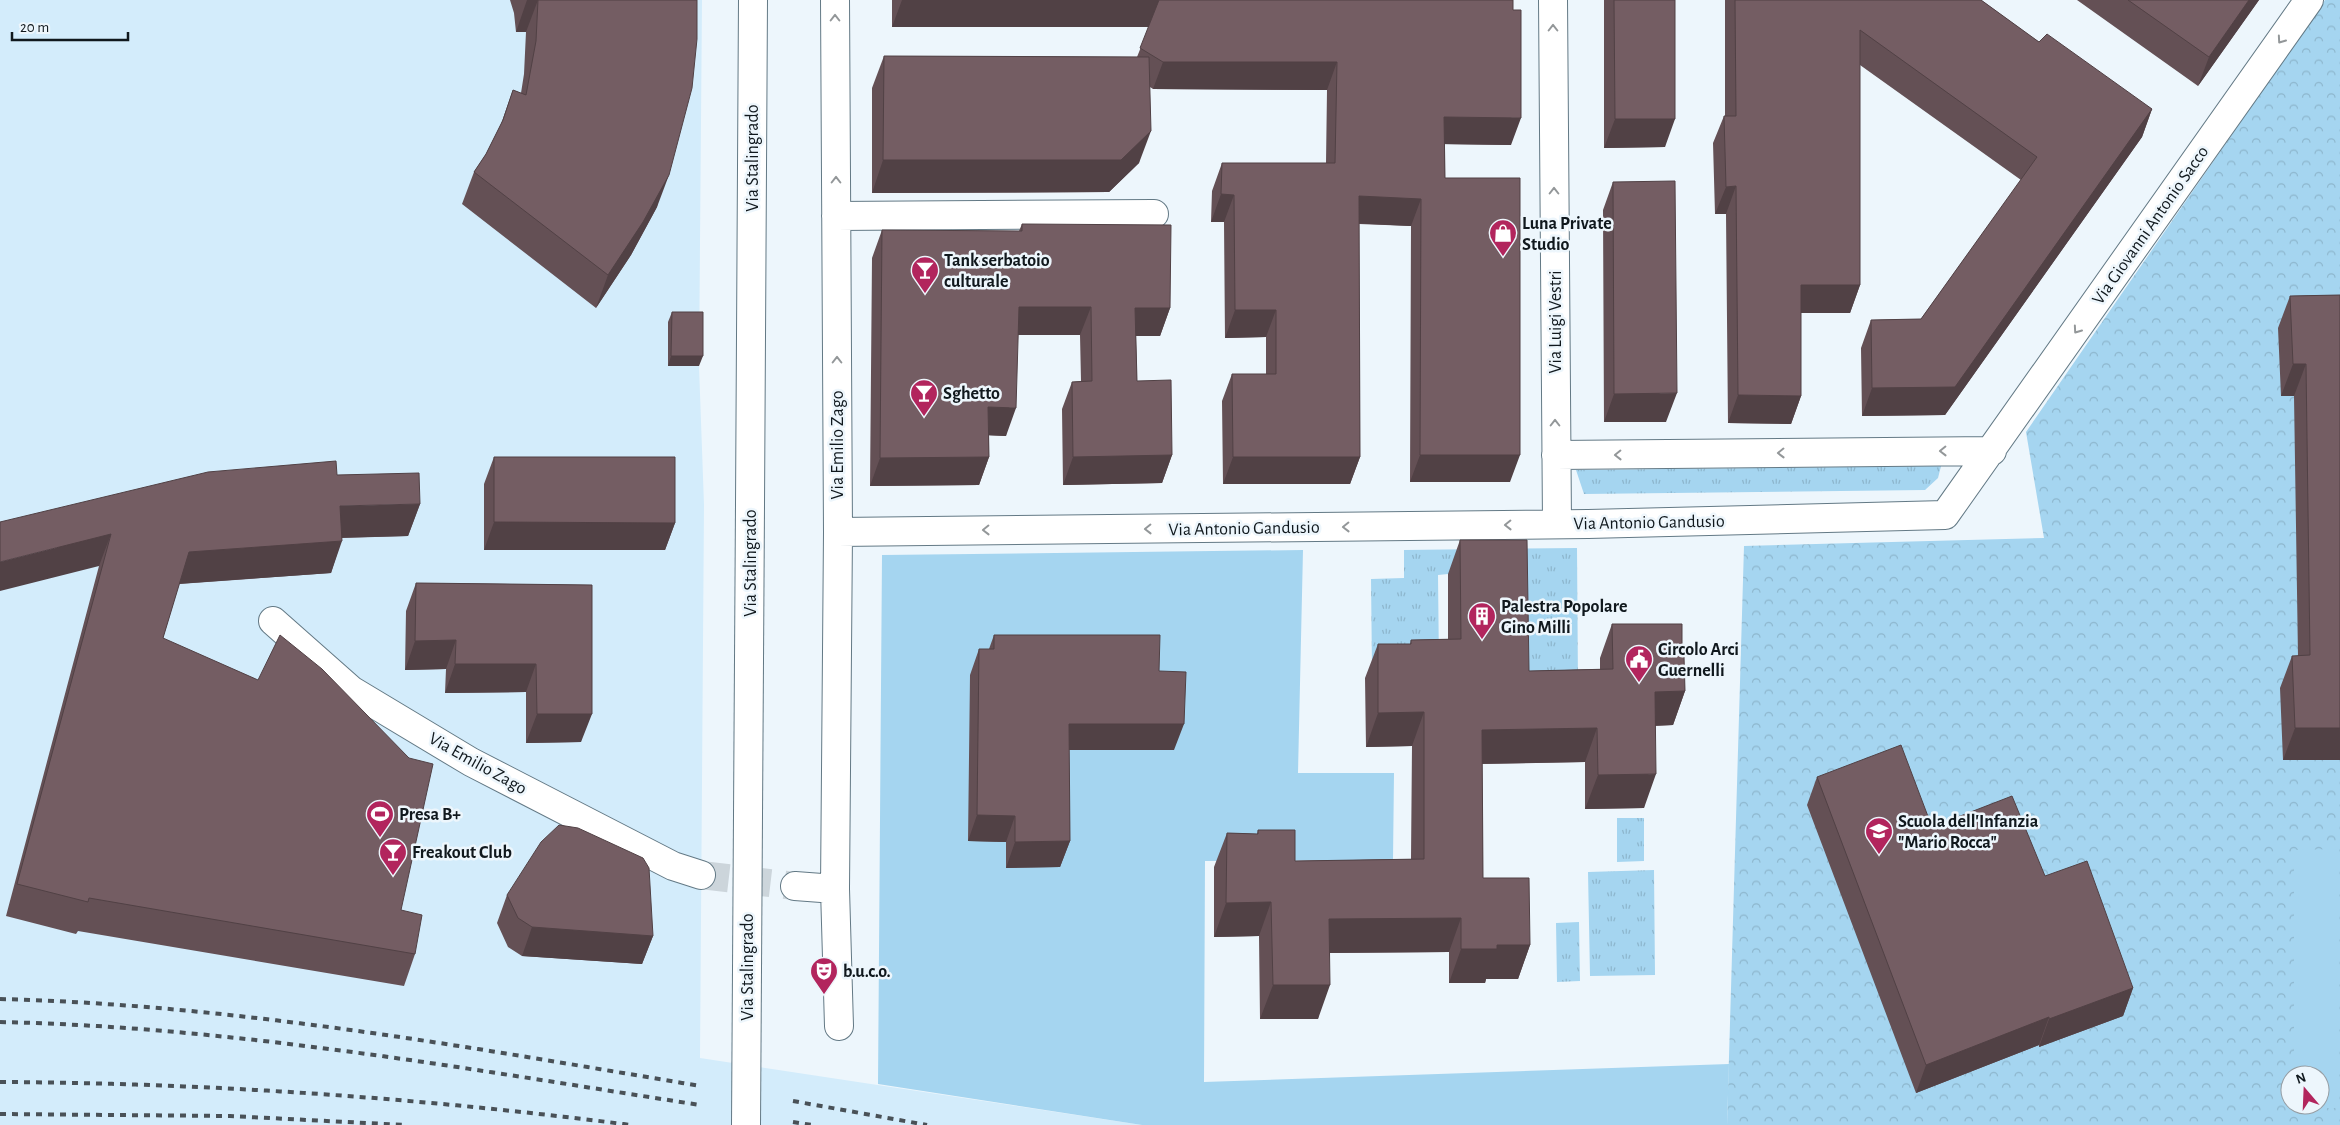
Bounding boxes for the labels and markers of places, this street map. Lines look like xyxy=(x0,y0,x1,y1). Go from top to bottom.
place label: Luna Private Studio xyxy=(1522,215,1612,254)
shop icon: Luna Private Studio xyxy=(1488,218,1518,257)
place label: Tank serbatoio culturale xyxy=(944,252,1050,291)
bar icon: Tank serbatoio culturale xyxy=(910,255,940,294)
bar icon: Sghetto xyxy=(909,378,939,417)
place label: Sghetto xyxy=(943,385,1000,403)
place label: Palestra Popolare Gino Milli xyxy=(1501,598,1627,637)
building icon: Palestra Popolare Gino Milli xyxy=(1467,601,1497,640)
place label: Circolo Arci Guernelli xyxy=(1658,641,1739,680)
public building icon: Circolo Arci Guernelli xyxy=(1624,644,1654,683)
sports icon: Presa B+ xyxy=(365,799,395,838)
place label: Presa B+ xyxy=(399,806,461,824)
place label: Scuola dell'Infanzia "Mario Rocca" xyxy=(1898,813,2039,852)
school or university icon: Scuola dell'Infanzia "Mario Rocca" xyxy=(1864,816,1894,855)
bar icon: Freakout Club xyxy=(378,837,408,876)
place label: Freakout Club xyxy=(412,844,512,862)
theatre icon: b.u.c.o. xyxy=(809,956,839,995)
place label: b.u.c.o. xyxy=(843,963,891,981)

